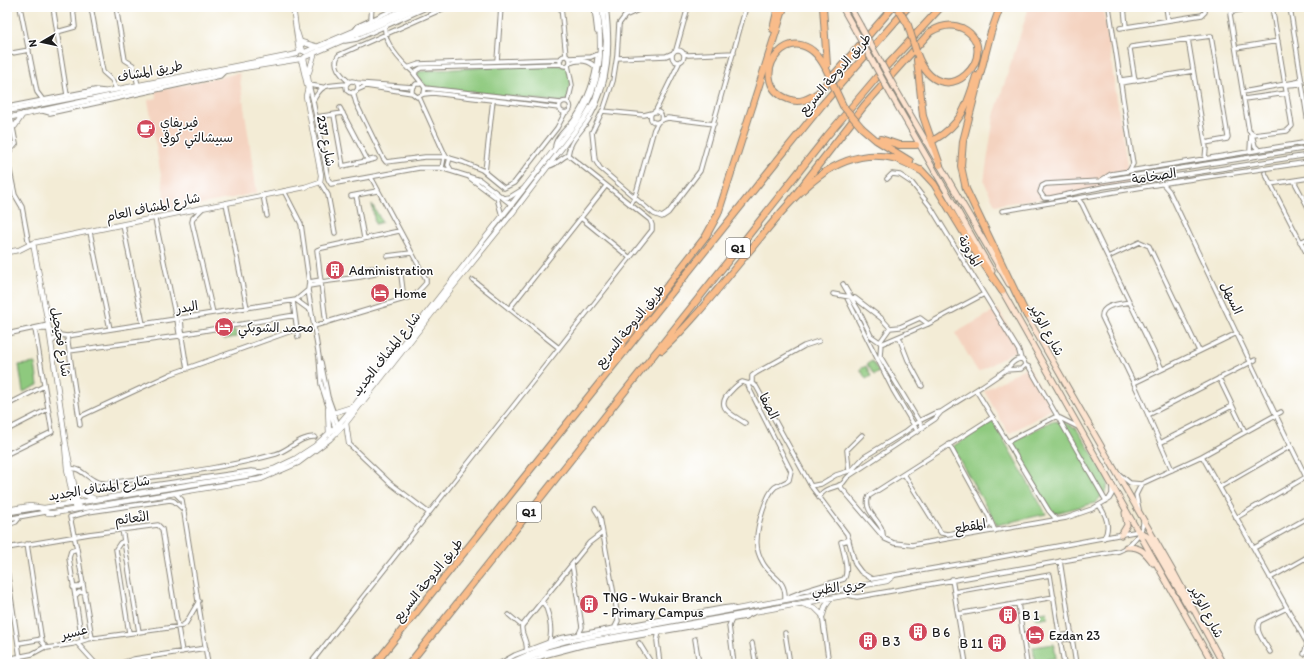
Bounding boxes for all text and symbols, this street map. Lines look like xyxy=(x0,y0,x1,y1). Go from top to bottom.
north arrow xyxy=(22,22,62,62)
street label: طريق الدوحة السريع xyxy=(796,30,877,120)
text: N xyxy=(26,39,40,48)
street label: طريق المشاف xyxy=(116,57,184,86)
street label: شارع 237 xyxy=(312,114,338,168)
place label: فيريفاي سبيشالتي كوفي xyxy=(160,115,233,149)
cafe icon: فيريفاي سبيشالتي كوفي xyxy=(135,118,157,140)
street label: الصخامة xyxy=(1131,165,1177,187)
street label: شارع المشاف العام xyxy=(104,190,202,227)
street label: المرونة xyxy=(955,233,985,269)
road number: Q1 xyxy=(726,238,750,258)
building icon: Administration xyxy=(324,259,346,281)
place label: Administration xyxy=(349,263,433,278)
street label: السهل xyxy=(1218,279,1246,317)
street label: طريق الدوحة السريع xyxy=(592,281,670,372)
hotel icon: Home xyxy=(369,282,391,304)
place label: Home xyxy=(394,286,427,301)
street label: البدر xyxy=(174,298,199,317)
street label: شارع الوكير xyxy=(1025,301,1067,359)
street label: شارع فحيحيل xyxy=(46,306,74,378)
street label: شارع المشاف الجديد xyxy=(348,309,425,400)
hotel icon: محمد الشوبكي xyxy=(213,316,235,338)
place label: محمد الشوبكي xyxy=(238,320,314,339)
street label: الصفا xyxy=(756,390,782,422)
street label: شارع المشاف الجديد xyxy=(47,473,151,505)
road number: Q1 xyxy=(517,502,541,522)
street label: النًعائم xyxy=(114,508,151,531)
street label: المقطع xyxy=(953,516,988,539)
street label: طريق الدوحة السريع xyxy=(390,535,468,626)
street label: جري الظبي xyxy=(811,576,868,602)
street label: شارع الوكير xyxy=(1185,583,1227,641)
place label: TNG - Wukair Branch - Primary Campus xyxy=(603,590,722,620)
building icon: TNG - Wukair Branch - Primary Campus xyxy=(578,593,600,615)
building icon: B 1 xyxy=(997,604,1019,626)
place label: B 1 xyxy=(1022,608,1039,623)
street label: عسير xyxy=(58,621,89,644)
building icon: B 6 xyxy=(907,621,929,643)
hotel icon: Ezdan 23 xyxy=(1024,624,1046,646)
place label: B 6 xyxy=(932,625,950,640)
place label: Ezdan 23 xyxy=(1049,628,1100,643)
building icon: B 3 xyxy=(857,630,879,652)
building icon: B 11 xyxy=(986,632,1008,654)
place label: B 3 xyxy=(882,634,900,649)
place label: B 11 xyxy=(960,636,983,651)

